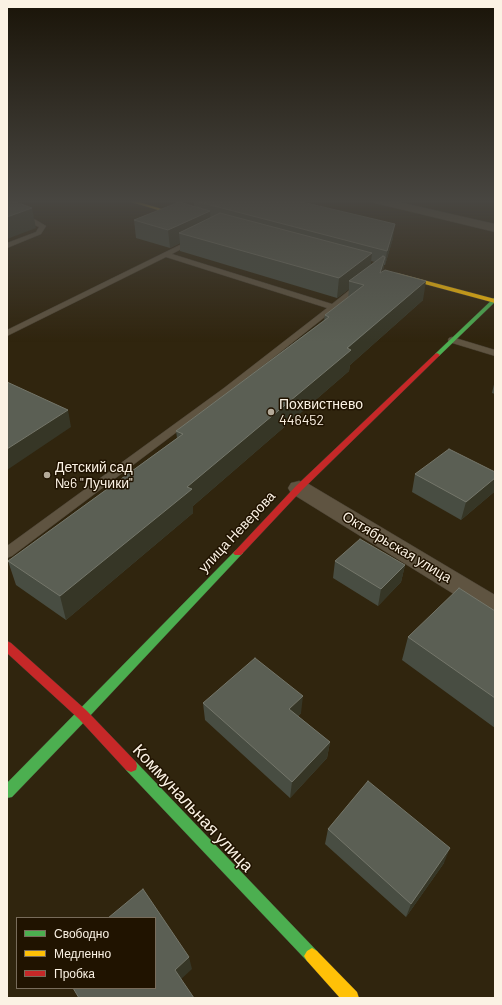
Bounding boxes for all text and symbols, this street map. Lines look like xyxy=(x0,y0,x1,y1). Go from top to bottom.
place label: Похвистнево 446452 xyxy=(279,396,363,428)
marker: Похвистнево 446452 xyxy=(266,407,276,417)
place label: Детский сад №6 "Лучики" xyxy=(55,459,133,492)
marker: Детский сад №6 "Лучики" xyxy=(42,470,52,480)
street label: улица Неверова xyxy=(195,488,279,576)
street label: Октябрьская улица xyxy=(339,508,455,586)
street label: Коммунальная улица xyxy=(129,740,257,876)
legend xyxy=(16,917,156,989)
text: Свободно xyxy=(54,926,109,940)
text: Медленно xyxy=(54,946,111,960)
text: Пробка xyxy=(54,966,95,980)

